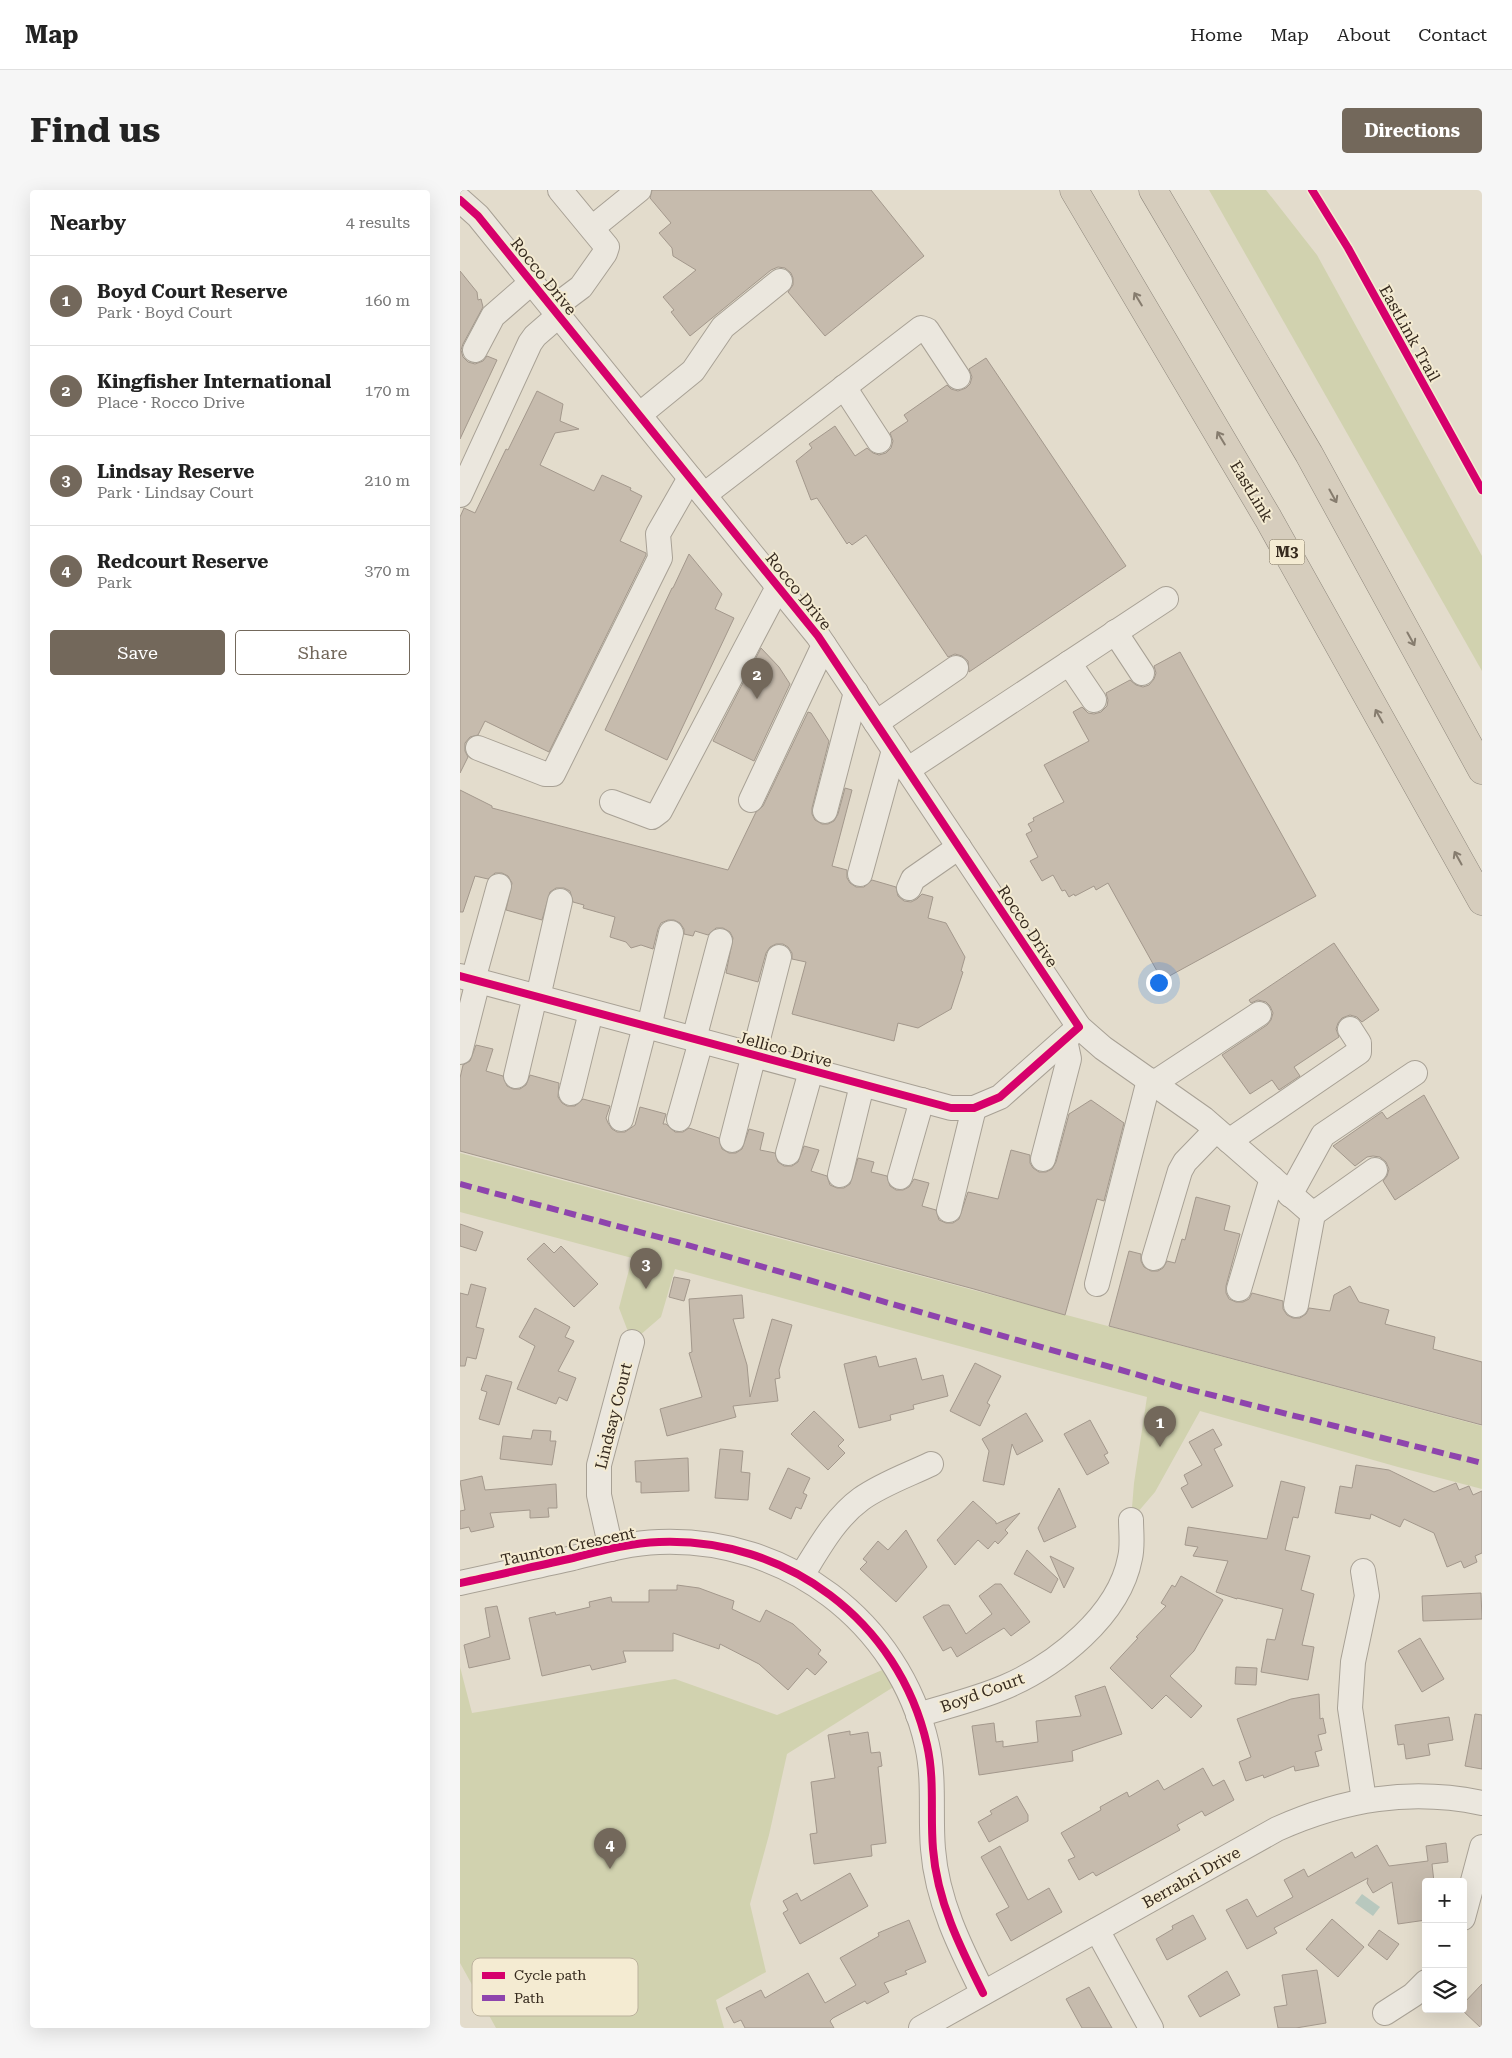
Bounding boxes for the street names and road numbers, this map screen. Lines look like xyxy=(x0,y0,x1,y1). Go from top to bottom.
street label: Rocco Drive xyxy=(507,234,581,319)
street label: EastLink Trail xyxy=(1375,282,1444,385)
street label: EastLink xyxy=(1226,457,1277,525)
road number: M3 xyxy=(1270,540,1304,564)
street label: Rocco Drive xyxy=(762,549,836,634)
street label: Rocco Drive xyxy=(993,882,1062,971)
street label: Jellico Drive xyxy=(736,1028,834,1071)
street label: Lindsay Court xyxy=(591,1361,636,1471)
street label: Taunton Crescent xyxy=(499,1523,637,1570)
street label: Boyd Court xyxy=(938,1669,1027,1716)
street label: Berrabri Drive xyxy=(1139,1843,1244,1912)

